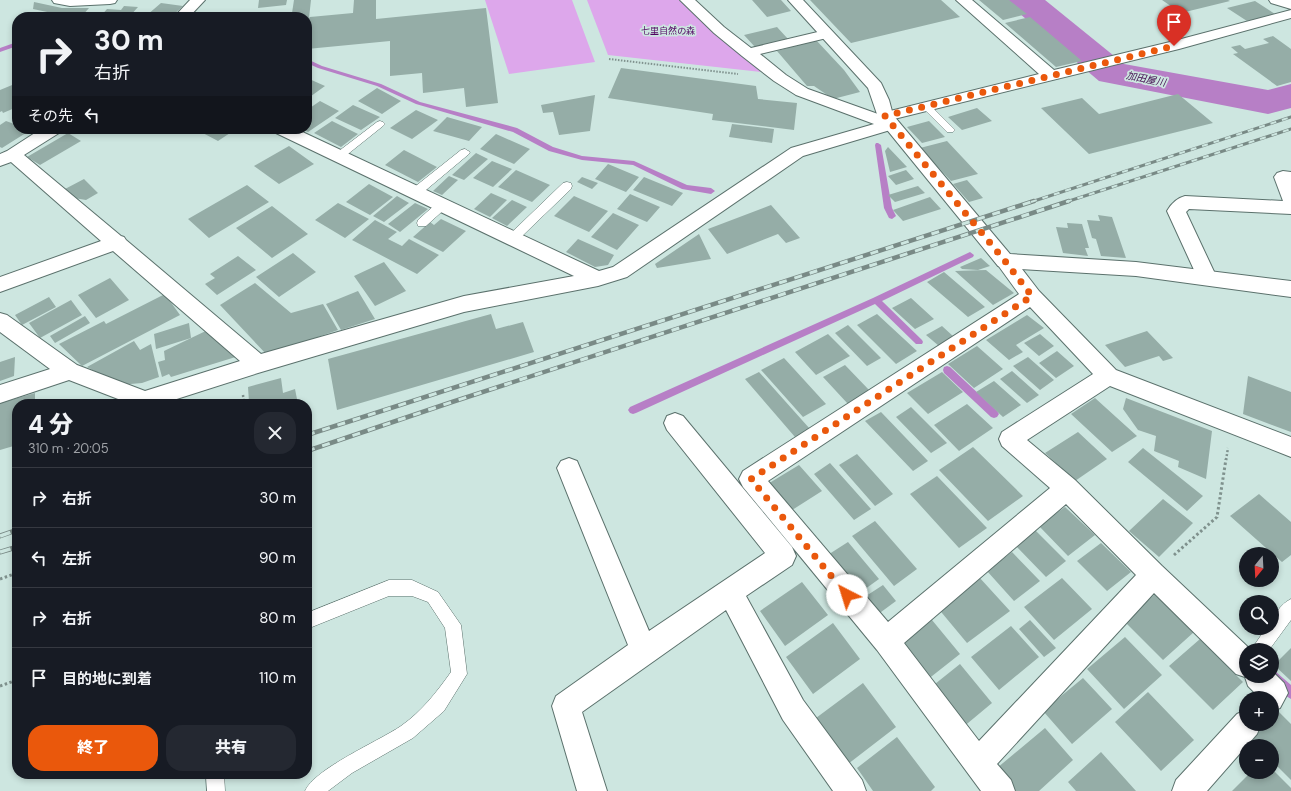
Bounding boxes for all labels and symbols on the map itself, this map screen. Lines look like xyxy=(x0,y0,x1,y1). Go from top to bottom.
pin xyxy=(1157,5,1191,46)
park label: 七里自然の森 xyxy=(641,25,695,37)
water label: 加田屋川 xyxy=(1125,69,1168,89)
north arrow xyxy=(1239,547,1279,587)
position arrow xyxy=(826,574,868,616)

